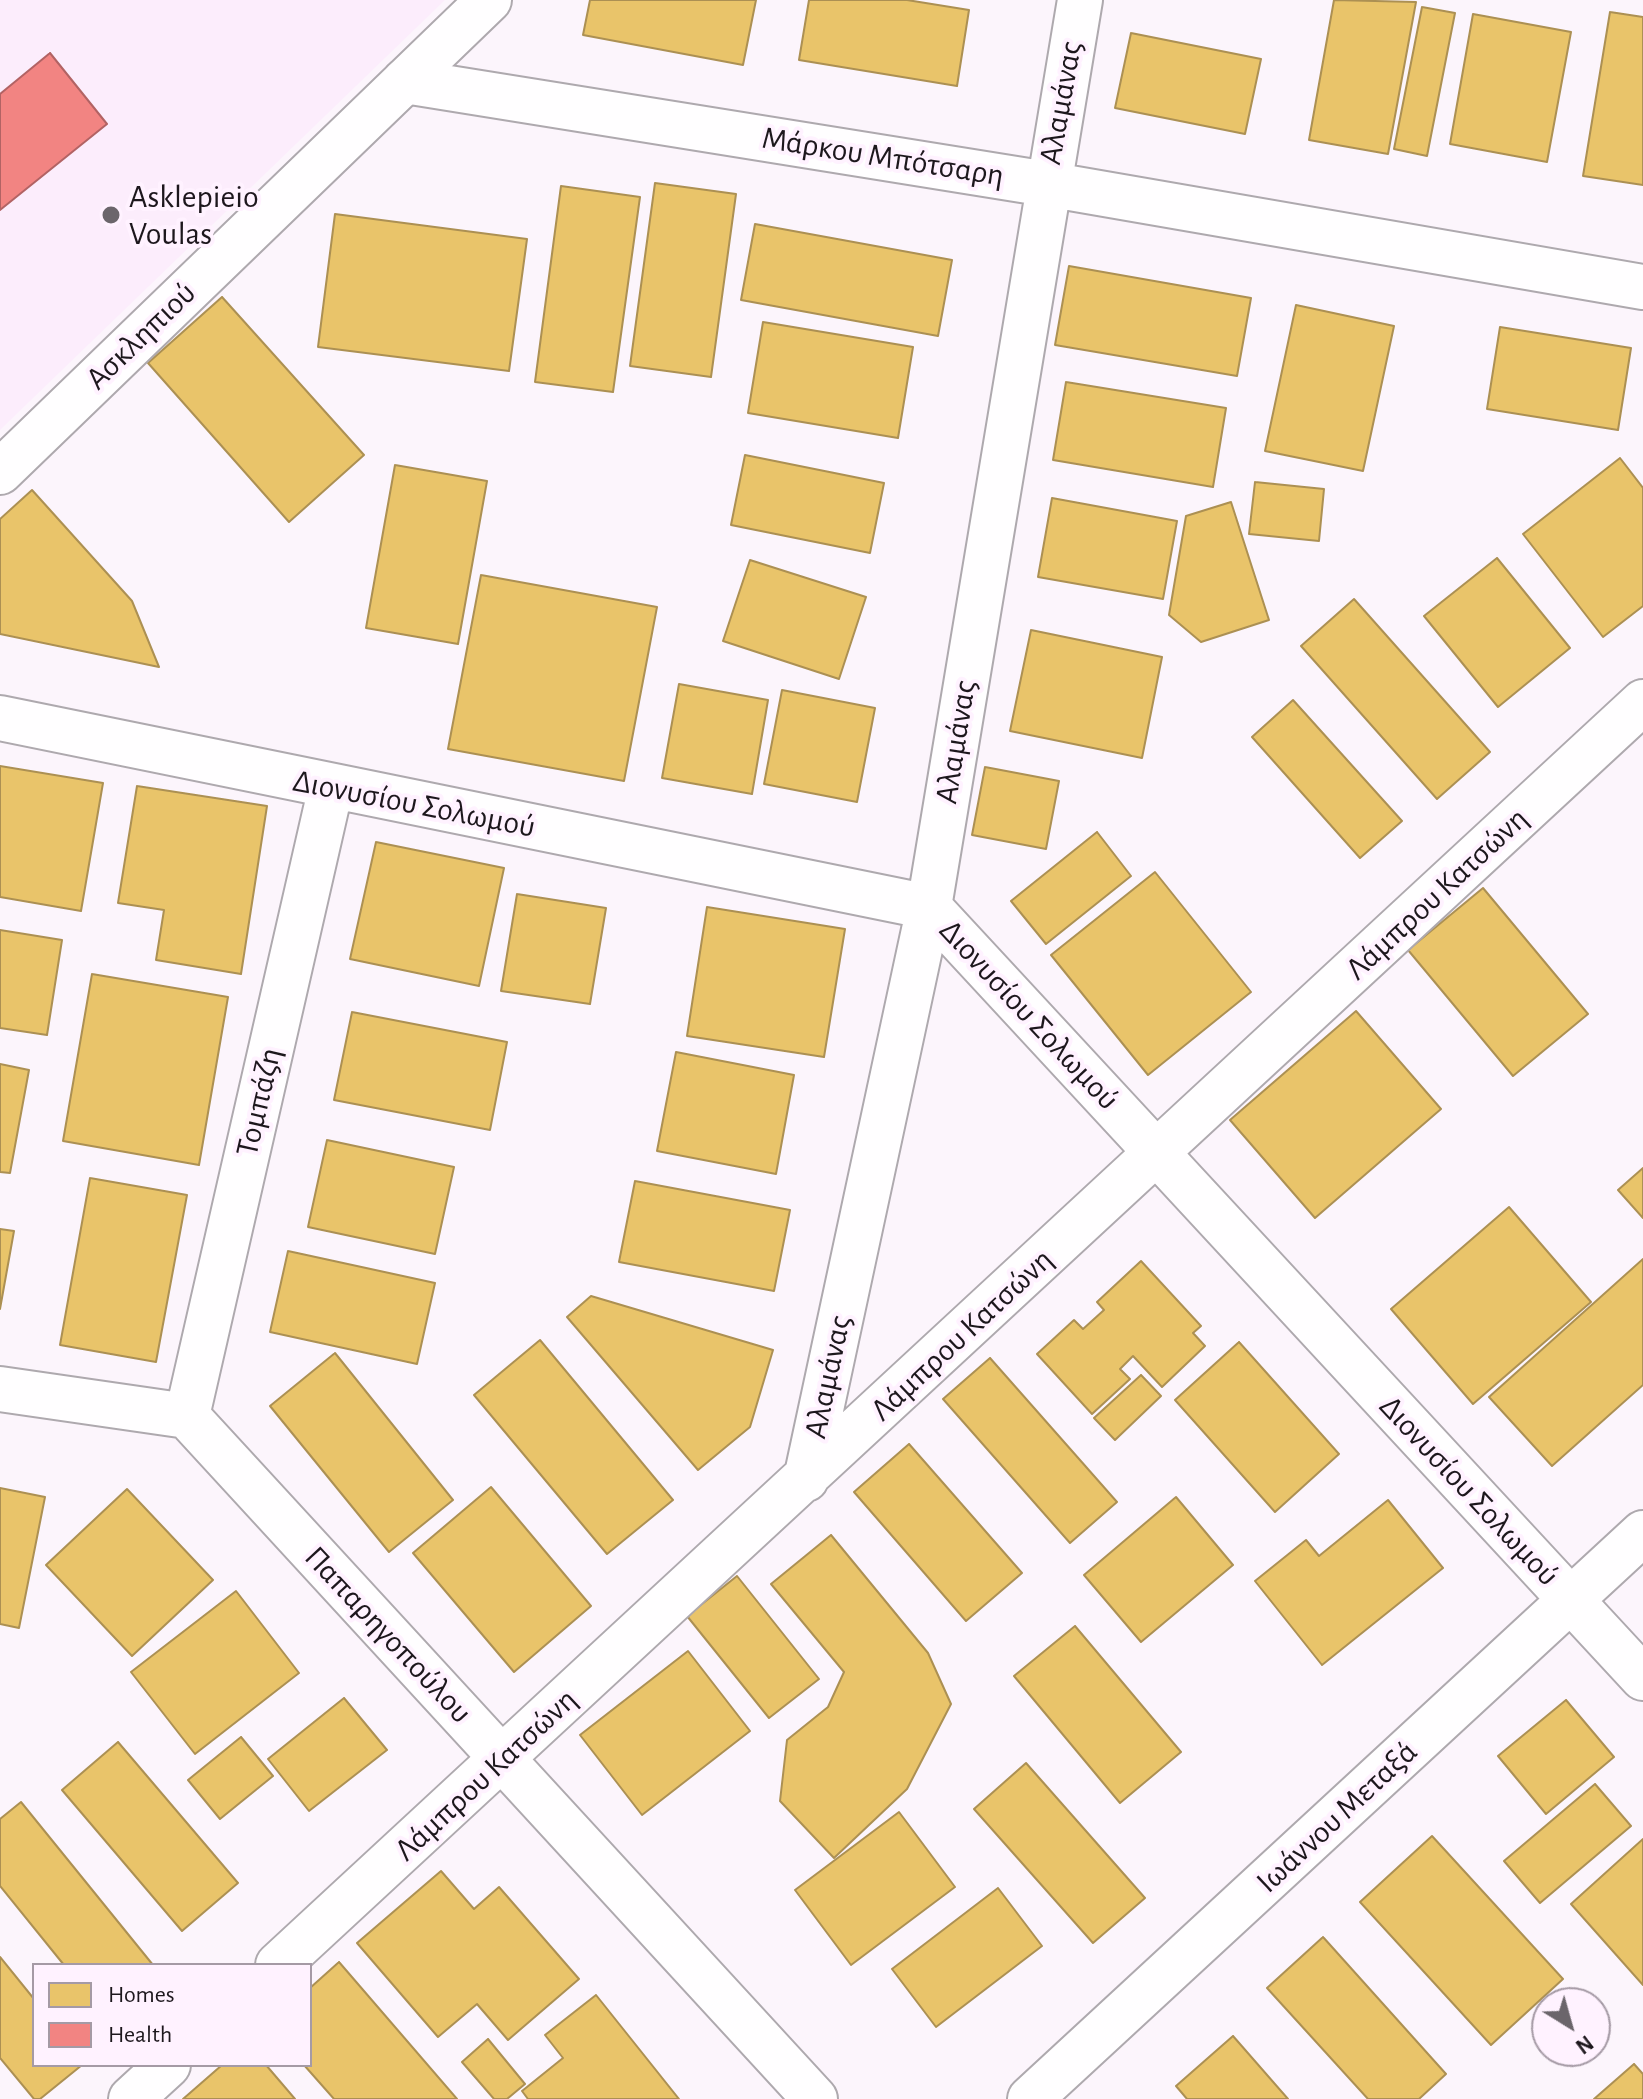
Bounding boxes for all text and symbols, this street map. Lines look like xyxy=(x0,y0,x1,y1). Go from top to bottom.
street label: Αλαμάνας xyxy=(1031,38,1091,168)
street label: Μάρκου Μπότσαρη xyxy=(759,119,1007,195)
place label: Asklepieio Voulas xyxy=(129,178,259,253)
marker: Asklepieio Voulas xyxy=(100,204,122,226)
street label: Ασκληπιού xyxy=(78,274,204,398)
street label: Αλαμάνας xyxy=(927,677,985,807)
street label: Διονυσίου Σολωμού xyxy=(290,762,538,846)
street label: Λάμπρου Κατσώνη xyxy=(1338,800,1536,988)
street label: Διονυσίου Σολωμού xyxy=(931,912,1127,1118)
street label: Τομπάζη xyxy=(228,1044,290,1160)
street label: Λάμπρου Κατσώνη xyxy=(863,1241,1061,1429)
street label: Αλαμάνας xyxy=(796,1312,860,1442)
street label: Διονυσίου Σολωμού xyxy=(1371,1388,1567,1594)
street label: Παπαρηγοπούλου xyxy=(296,1539,480,1731)
street label: Λάμπρου Κατσώνη xyxy=(387,1681,585,1869)
street label: Ιωάννου Μεταξά xyxy=(1249,1733,1425,1901)
legend xyxy=(32,1963,312,2067)
text: Homes xyxy=(108,1983,175,2007)
north arrow xyxy=(1531,1987,1611,2067)
text: Health xyxy=(108,2023,172,2047)
text: N xyxy=(1572,2031,1597,2058)

